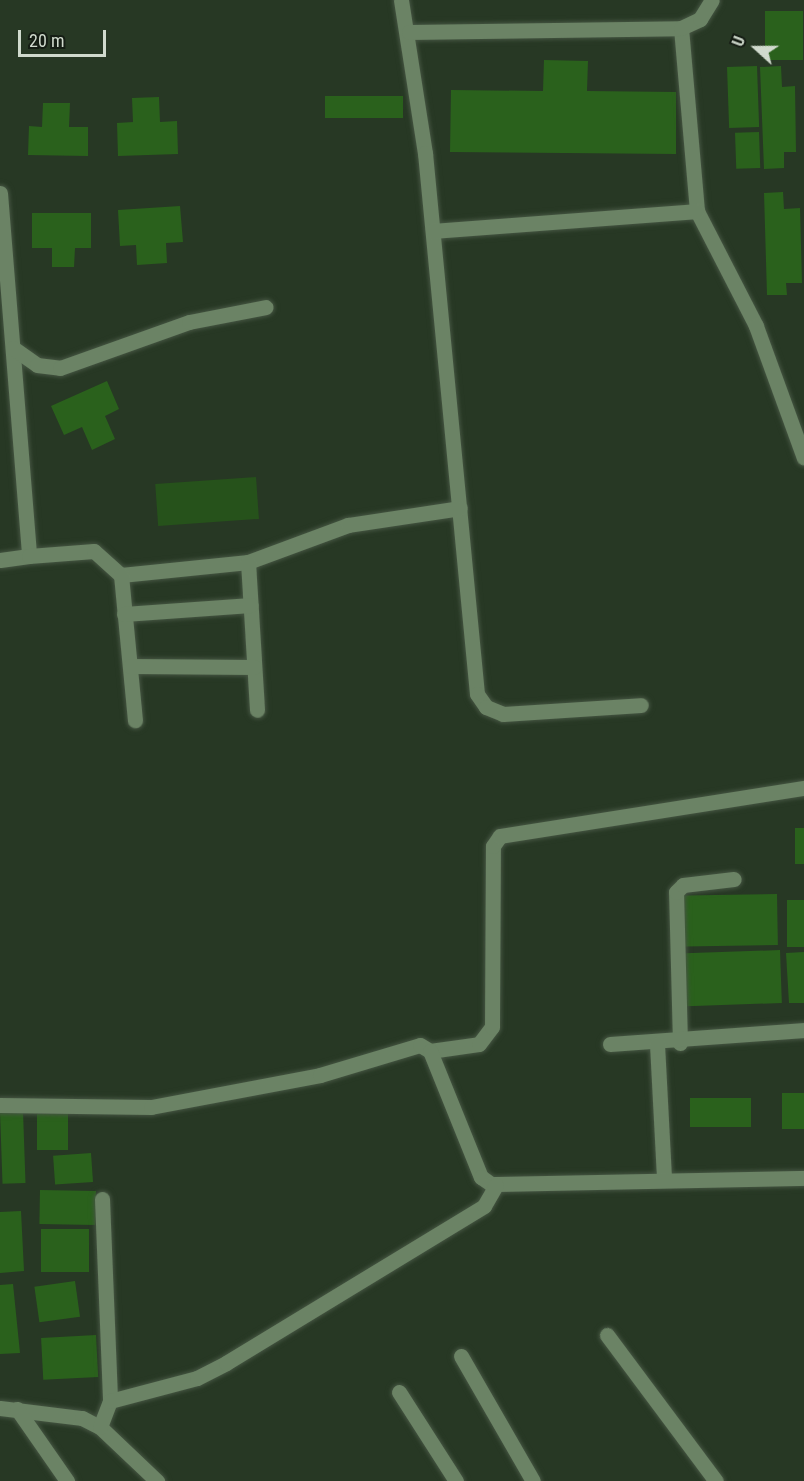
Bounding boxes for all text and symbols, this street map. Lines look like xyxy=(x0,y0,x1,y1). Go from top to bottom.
scale bar xyxy=(21,18,110,56)
north arrow xyxy=(726,18,786,78)
text: 20 m xyxy=(29,30,64,51)
text: U xyxy=(728,34,749,49)

